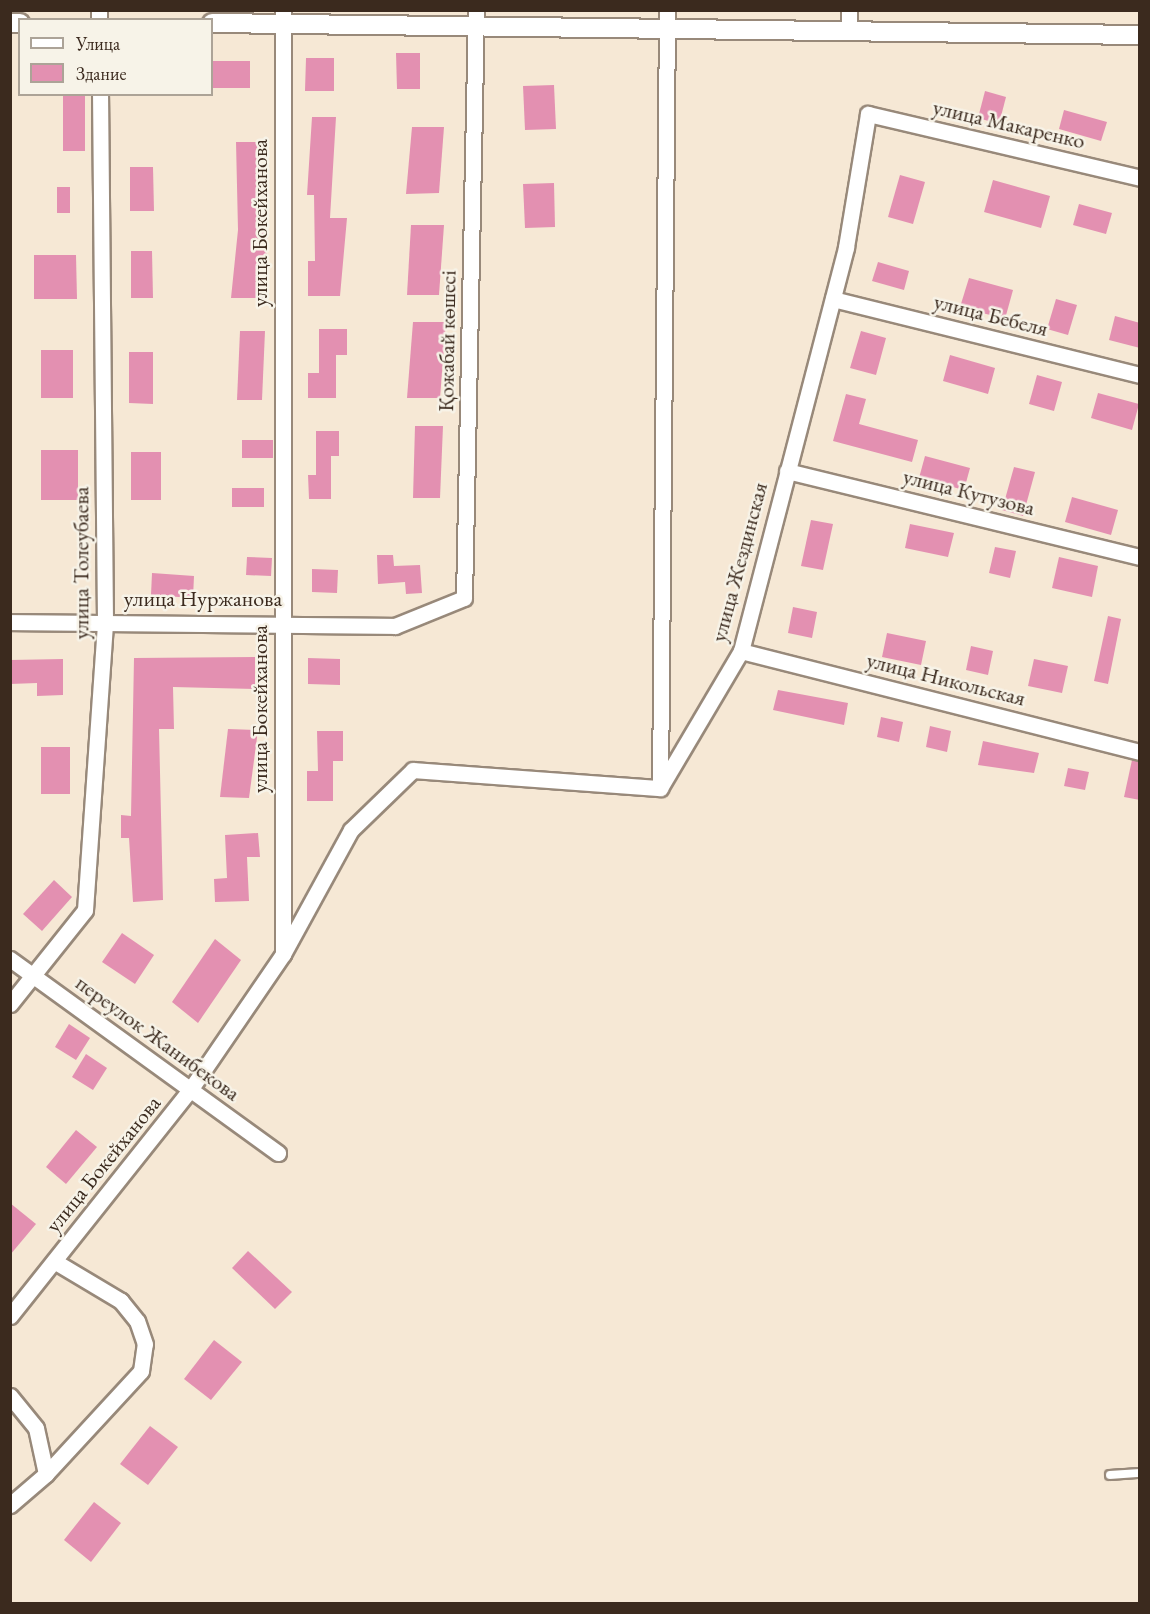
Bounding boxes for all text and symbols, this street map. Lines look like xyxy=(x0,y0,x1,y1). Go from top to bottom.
legend xyxy=(18,18,213,96)
text: Улица xyxy=(76,32,120,55)
text: Здание xyxy=(76,62,126,85)
street label: улица Макаренко xyxy=(930,94,1088,154)
street label: улица Бокейханова xyxy=(247,139,273,307)
street label: Қожабай көшесі xyxy=(433,270,461,412)
street label: улица Бебеля xyxy=(931,288,1051,342)
street label: улица Кутузова xyxy=(900,463,1038,521)
street label: улица Жездинская xyxy=(705,479,773,645)
street label: улица Толеубаева xyxy=(68,487,94,639)
street label: улица Нуржанова xyxy=(124,586,282,612)
street label: улица Бокейханова xyxy=(247,625,273,793)
street label: улица Никольская xyxy=(864,647,1028,711)
street label: переулок Жанибекова xyxy=(71,970,245,1106)
street label: улица Бокейханова xyxy=(40,1090,166,1238)

